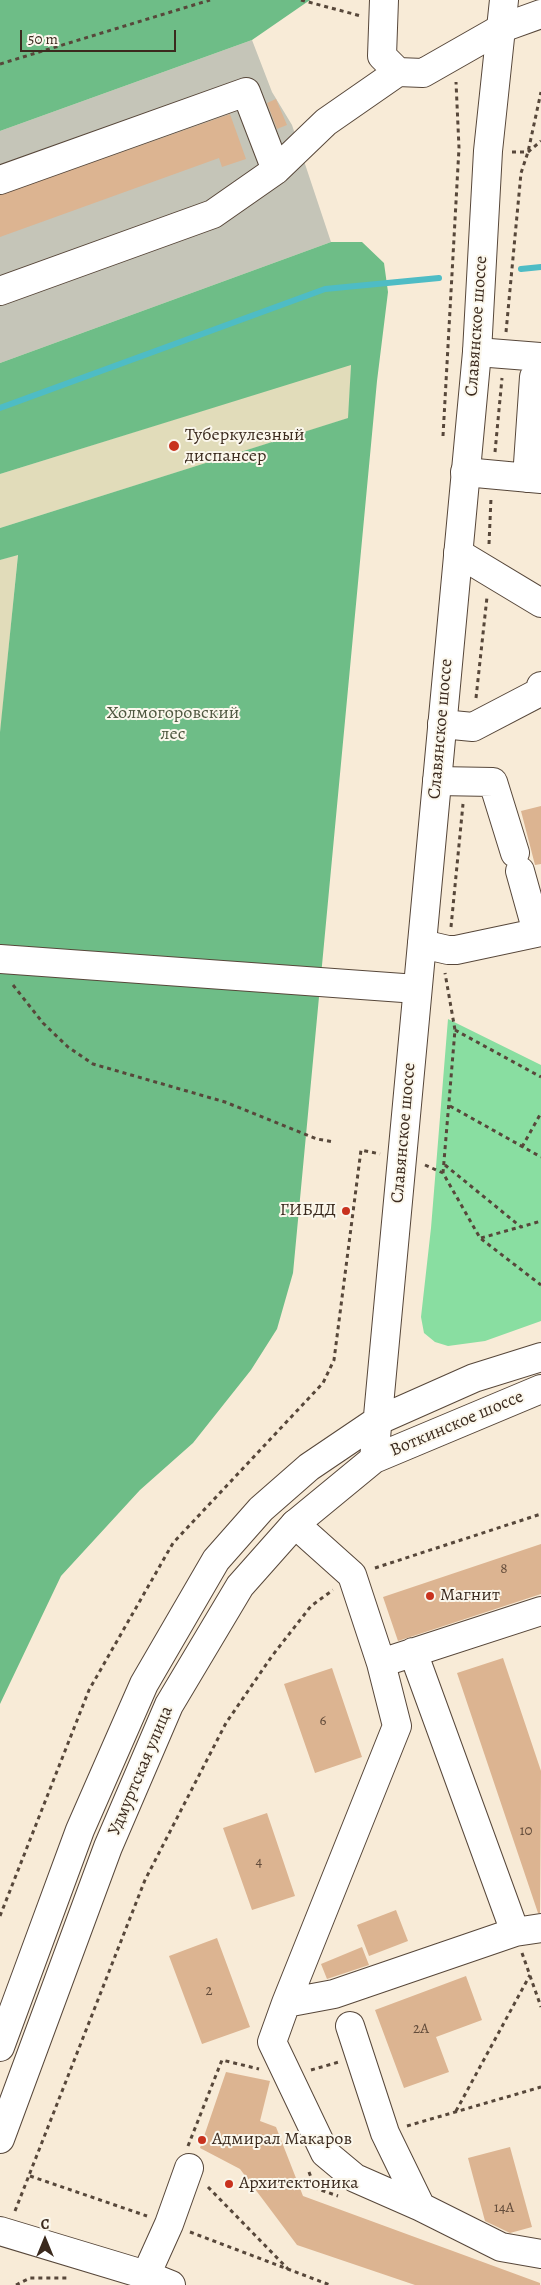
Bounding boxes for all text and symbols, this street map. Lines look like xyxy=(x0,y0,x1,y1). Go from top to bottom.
scale bar xyxy=(22,20,179,52)
text: 50 m xyxy=(28,29,58,49)
street label: Славянское шоссе xyxy=(461,255,493,397)
place label: Туберкулезный диспансер xyxy=(185,425,305,468)
marker: Туберкулезный диспансер xyxy=(167,439,181,453)
street label: Славянское шоссе xyxy=(424,658,458,800)
park label: Холмогоровский лес xyxy=(107,703,239,746)
street label: Славянское шоссе xyxy=(387,1062,421,1204)
place label: ГИБДД xyxy=(280,1200,336,1222)
marker: ГИБДД xyxy=(340,1205,352,1217)
street label: Воткинское шоссе xyxy=(387,1386,527,1462)
house number: 8 xyxy=(500,1560,508,1578)
place label: Магнит xyxy=(440,1585,500,1607)
marker: Магнит xyxy=(424,1590,436,1602)
street label: Удмуртская улица xyxy=(104,1703,178,1839)
house number: 6 xyxy=(320,1712,326,1730)
house number: 10 xyxy=(519,1822,533,1840)
house number: 4 xyxy=(256,1853,262,1871)
house number: 2 xyxy=(205,1982,213,2000)
house number: 2А xyxy=(413,2020,429,2038)
place label: Адмирал Макаров xyxy=(212,2129,352,2151)
marker: Адмирал Макаров xyxy=(196,2134,208,2146)
place label: Архитектоника xyxy=(239,2173,359,2195)
marker: Архитектоника xyxy=(223,2178,235,2190)
house number: 14А xyxy=(494,2199,514,2217)
north arrow xyxy=(20,2215,70,2265)
text: С xyxy=(41,2215,49,2234)

